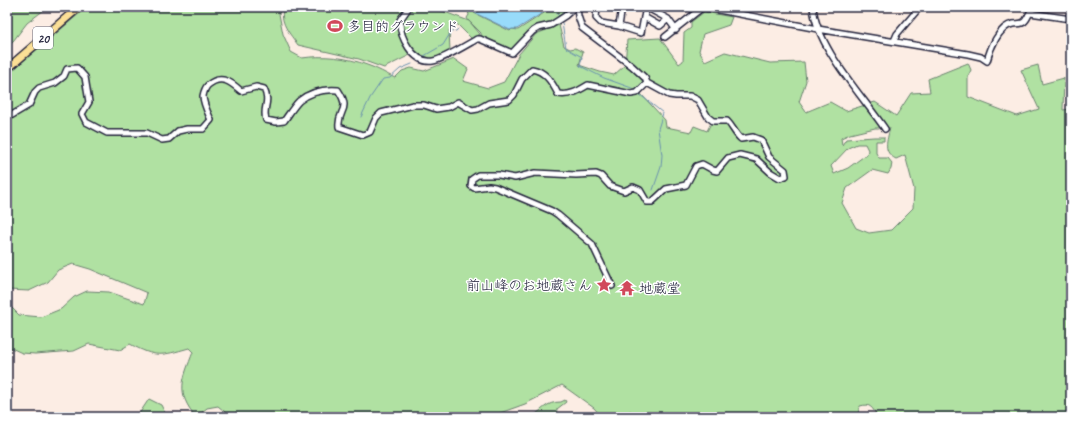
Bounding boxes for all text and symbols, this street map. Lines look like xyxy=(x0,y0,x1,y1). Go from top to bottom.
sports icon: 多目的グラウンド xyxy=(326,17,344,35)
place label: 多目的グラウンド xyxy=(347,18,459,35)
road number: 20 xyxy=(33,27,53,49)
place icon: 前山峰のお地蔵さん xyxy=(595,276,613,294)
place label: 前山峰のお地蔵さん xyxy=(466,277,592,294)
temple icon: 地蔵堂 xyxy=(618,279,636,297)
place label: 地蔵堂 xyxy=(639,280,681,297)

